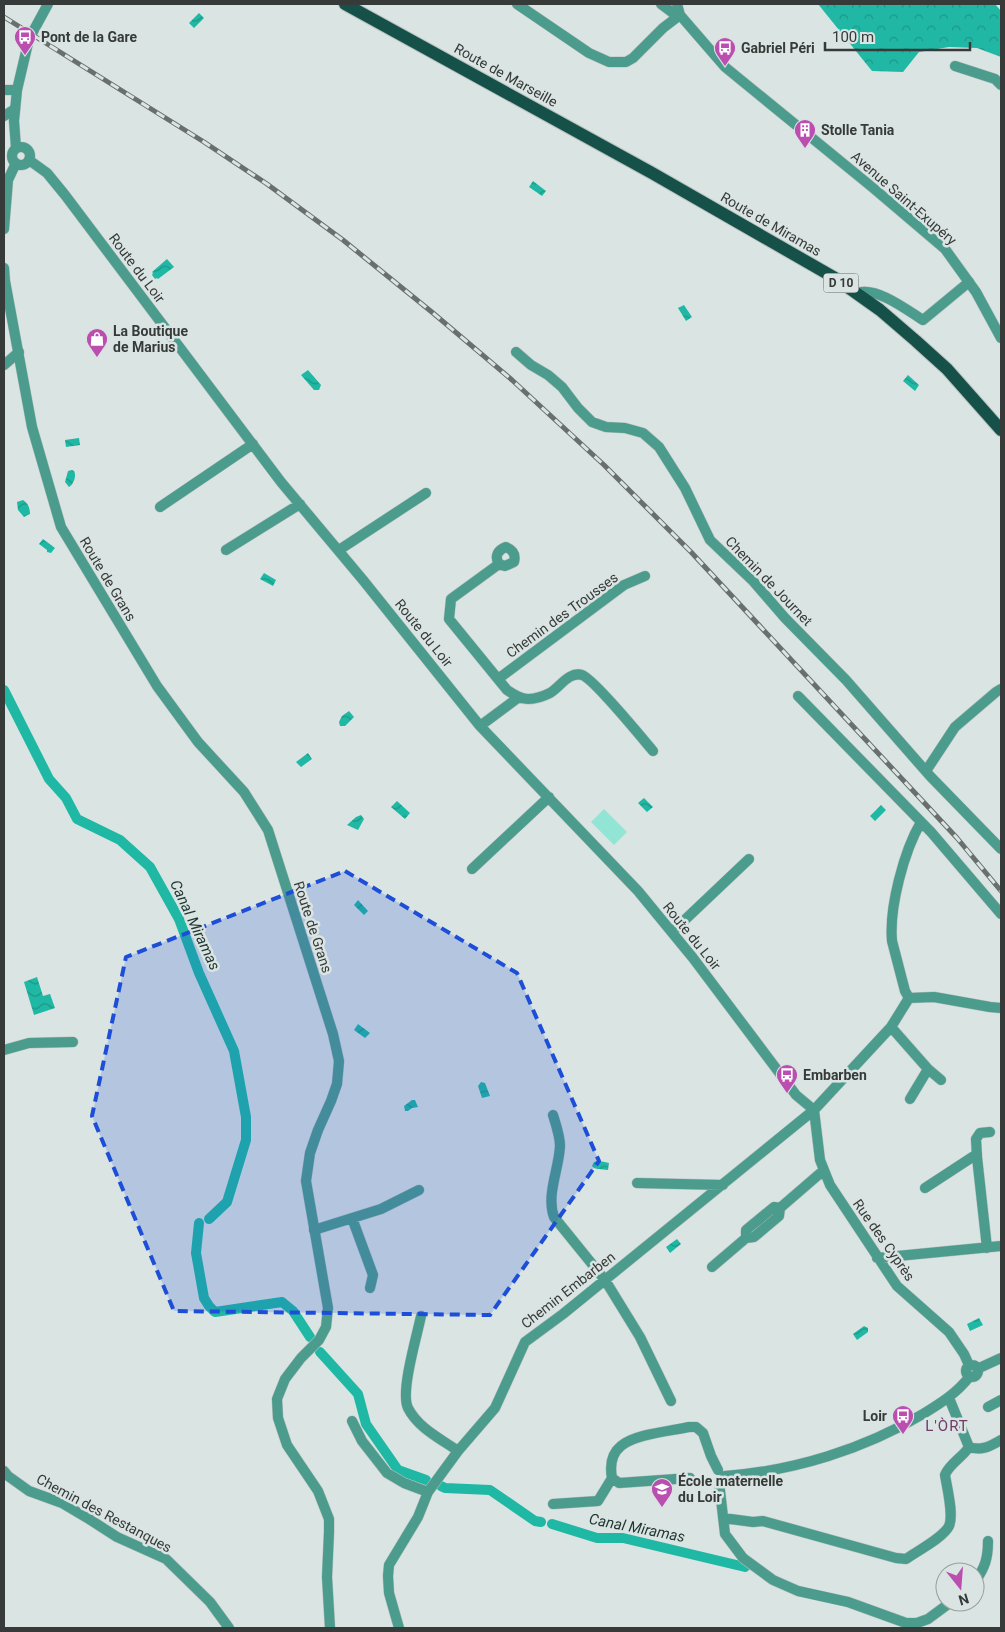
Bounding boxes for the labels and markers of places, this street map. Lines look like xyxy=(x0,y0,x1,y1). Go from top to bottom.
bus stop icon: Pont de la Gare xyxy=(13,25,37,56)
place label: Pont de la Gare xyxy=(41,29,138,45)
bus stop icon: Gabriel Péri xyxy=(713,36,737,67)
place label: Gabriel Péri xyxy=(741,40,815,56)
building icon: Stolle Tania xyxy=(793,118,817,149)
place label: Stolle Tania xyxy=(821,122,895,138)
place label: La Boutique de Marius xyxy=(113,323,188,355)
shop icon: La Boutique de Marius xyxy=(85,327,109,358)
bus stop icon: Embarben xyxy=(775,1063,799,1094)
place label: Embarben xyxy=(803,1067,867,1083)
bus stop icon: Loir xyxy=(891,1404,915,1435)
place label: Loir xyxy=(863,1408,887,1424)
place label: École maternelle du Loir xyxy=(678,1472,784,1505)
school or university icon: École maternelle du Loir xyxy=(650,1477,674,1508)

